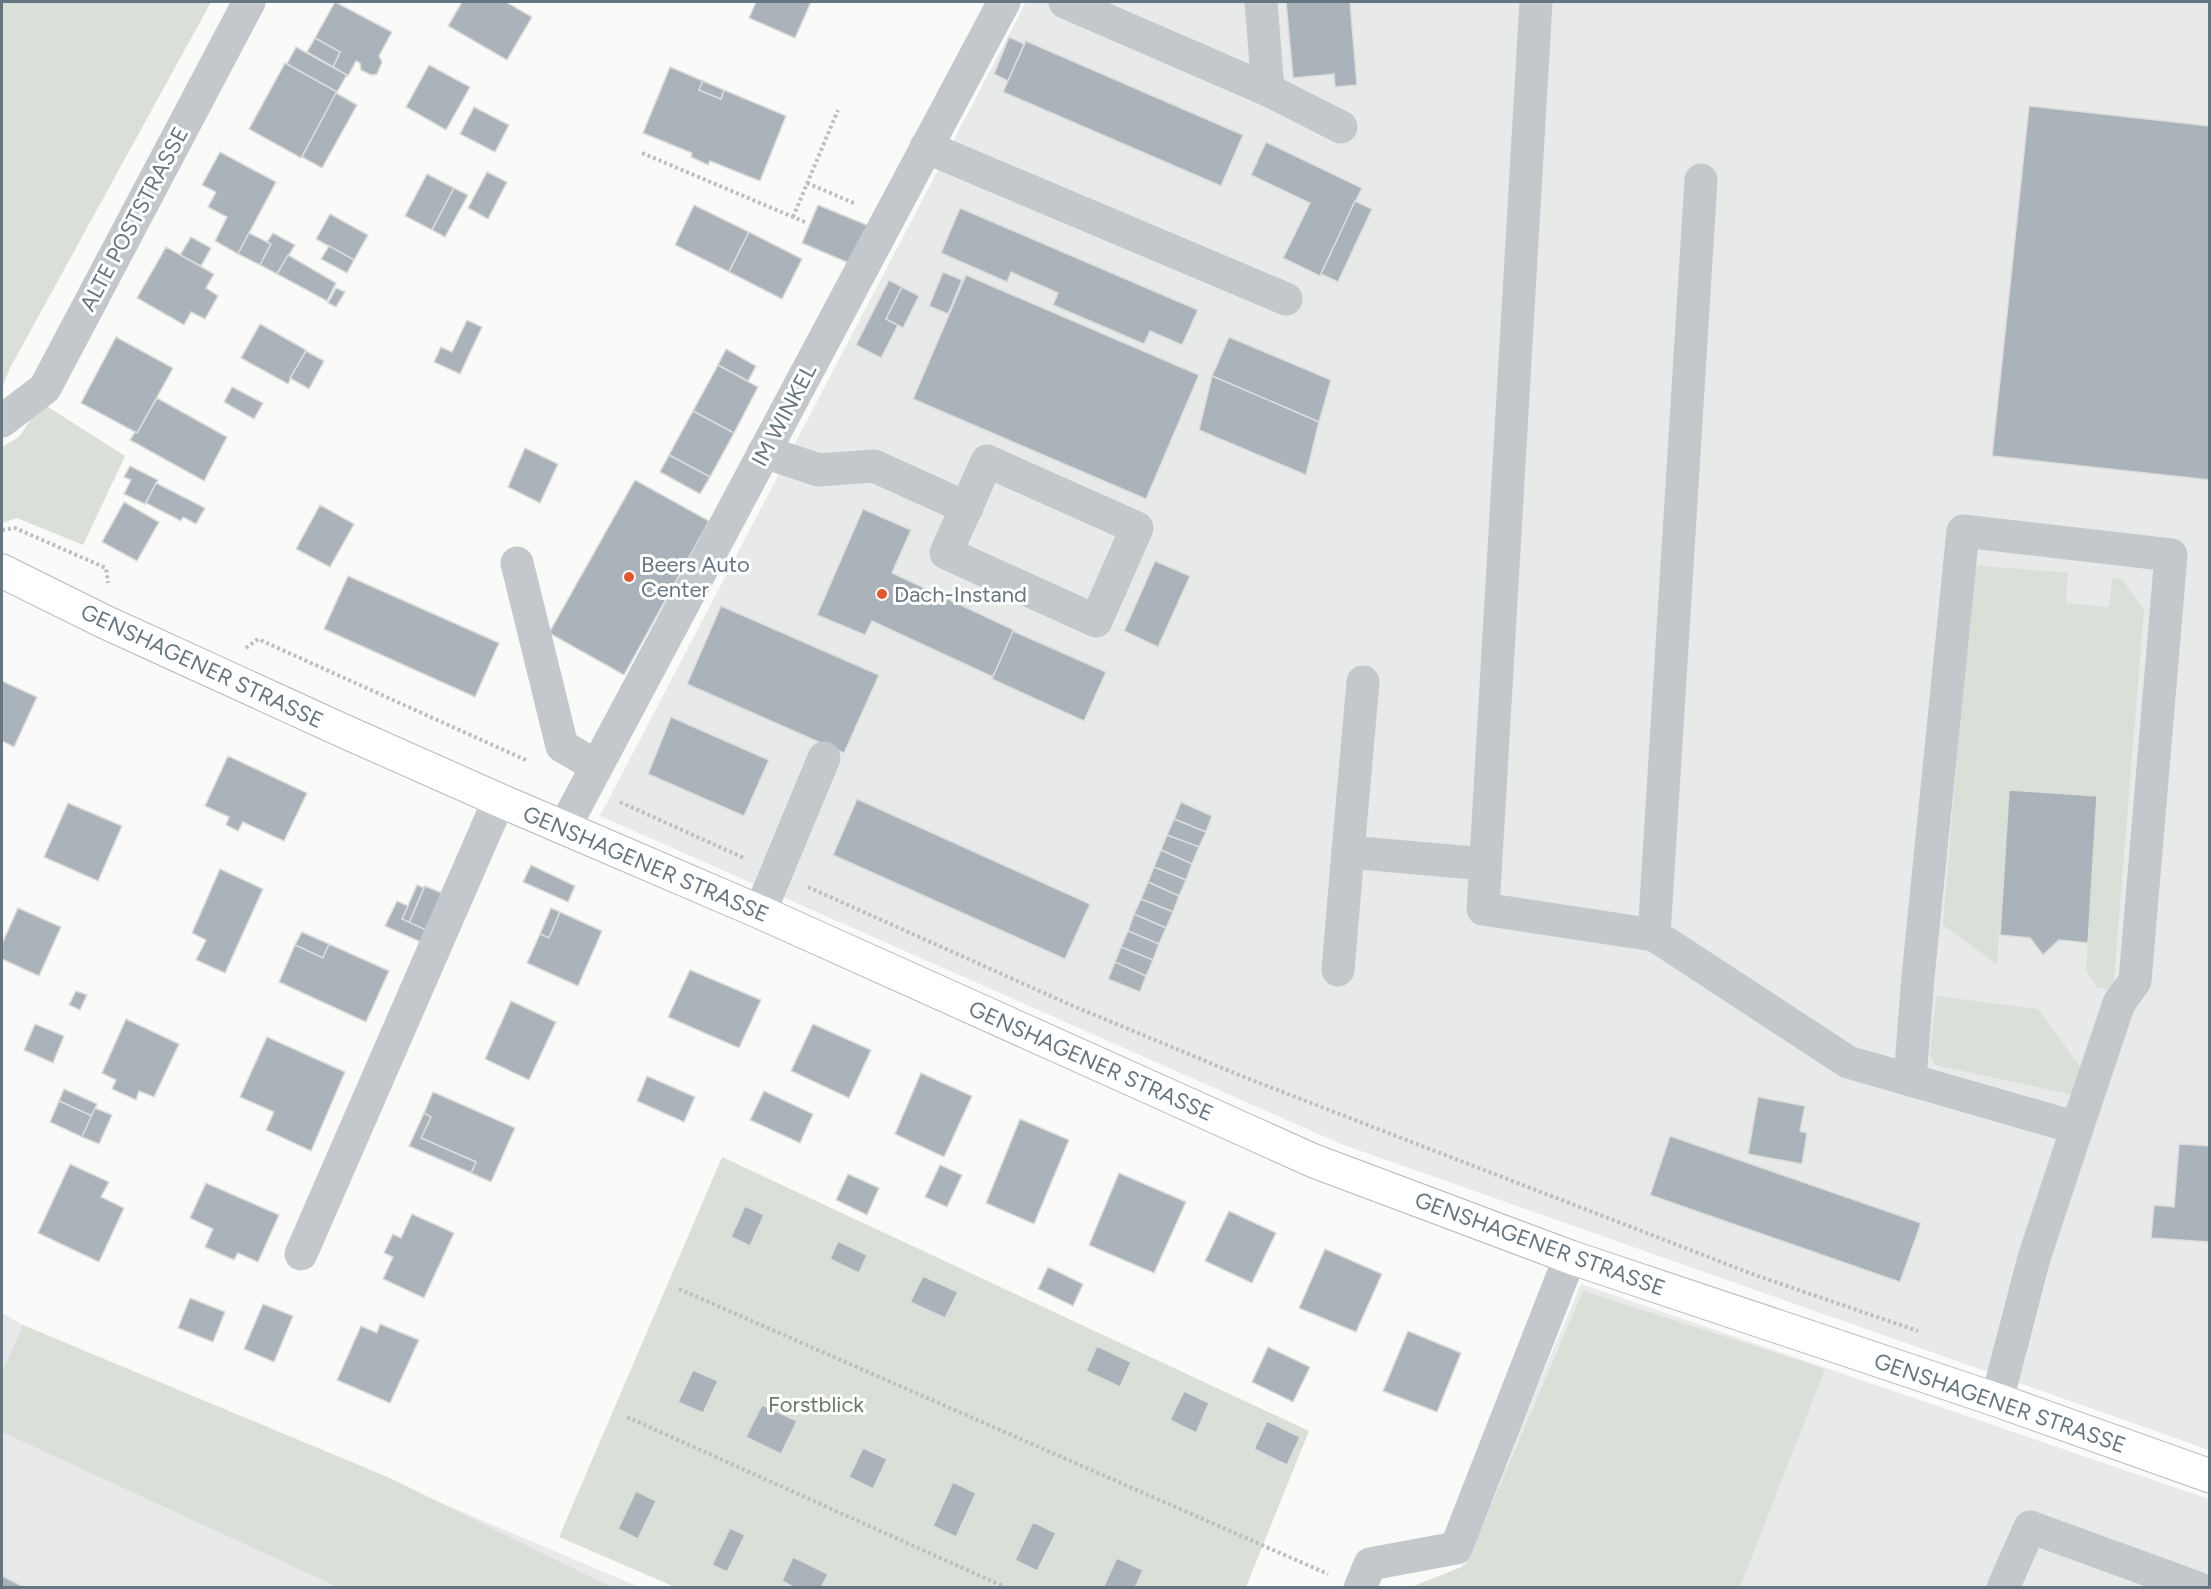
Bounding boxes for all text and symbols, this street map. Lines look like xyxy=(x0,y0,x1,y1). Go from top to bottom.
street label: ALTE POSTSTRASSE xyxy=(74,122,194,316)
street label: IM WINKEL xyxy=(746,359,822,471)
place label: Beers Auto Center xyxy=(641,551,750,603)
marker: Beers Auto Center xyxy=(622,570,636,584)
place label: Dach-Instand xyxy=(894,581,1027,608)
marker: Dach-Instand xyxy=(875,587,889,601)
street label: GENSHAGENER STRASSE xyxy=(76,598,328,734)
street label: GENSHAGENER STRASSE xyxy=(519,800,773,928)
street label: GENSHAGENER STRASSE xyxy=(965,995,1217,1127)
street label: GENSHAGENER STRASSE xyxy=(1411,1186,1669,1302)
street label: GENSHAGENER STRASSE xyxy=(1871,1347,2129,1459)
park label: Forstblick xyxy=(768,1391,864,1418)

